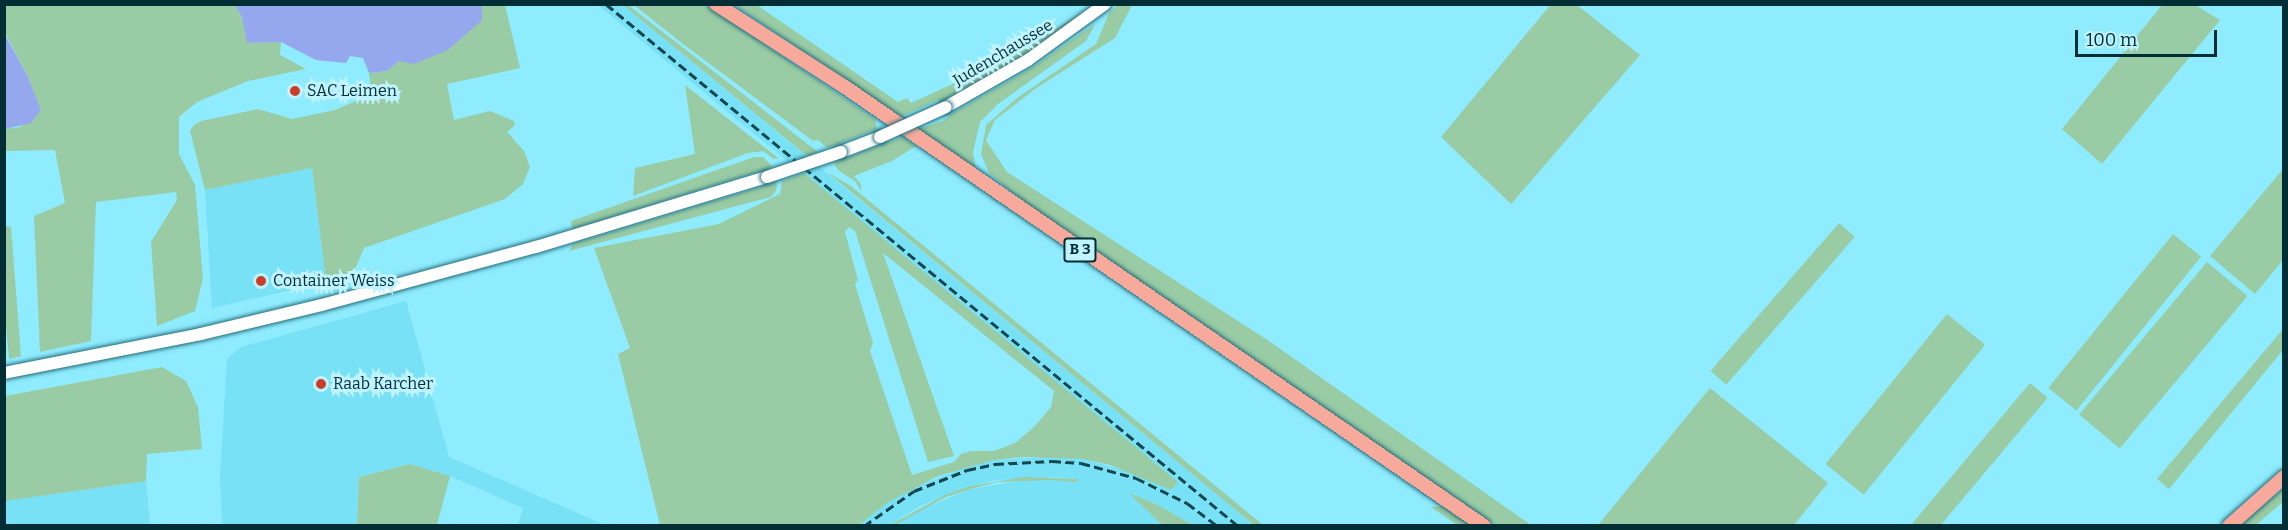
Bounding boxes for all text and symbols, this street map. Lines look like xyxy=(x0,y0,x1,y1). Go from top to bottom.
street label: Judenchaussee xyxy=(950,16,1056,90)
scale bar xyxy=(2078,18,2220,56)
text: 100 m xyxy=(2086,29,2137,51)
place label: SAC Leimen xyxy=(307,81,397,101)
marker: SAC Leimen xyxy=(288,84,302,98)
road number: B 3 xyxy=(1062,238,1098,262)
place label: Container Weiss xyxy=(273,271,395,291)
marker: Container Weiss xyxy=(254,274,268,288)
place label: Raab Karcher xyxy=(333,374,433,394)
marker: Raab Karcher xyxy=(314,377,328,391)

